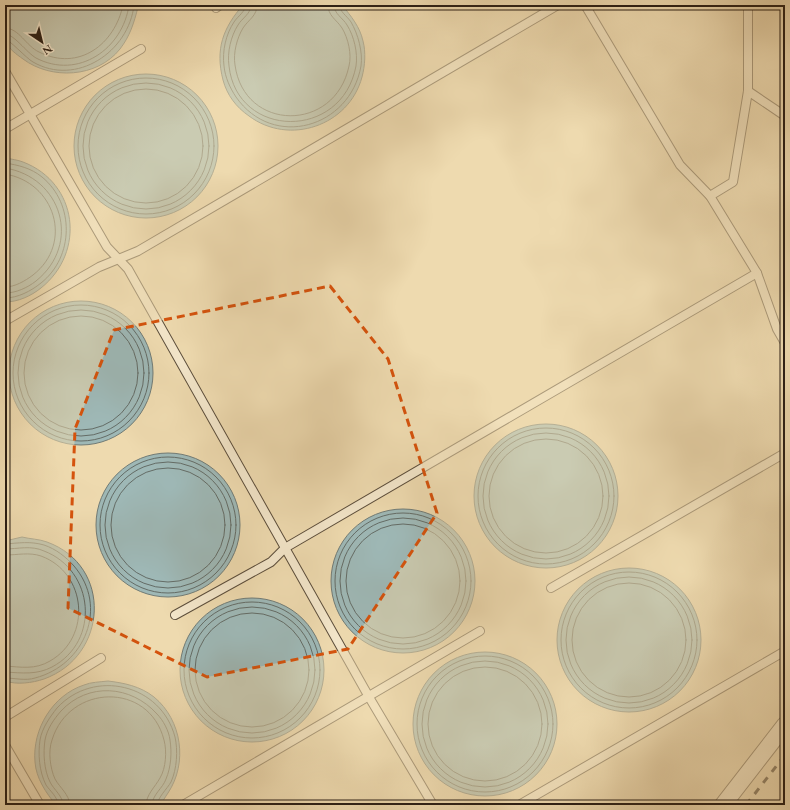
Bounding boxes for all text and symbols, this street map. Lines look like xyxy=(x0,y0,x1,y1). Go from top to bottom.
north arrow xyxy=(22,22,62,62)
text: N xyxy=(40,42,55,59)

